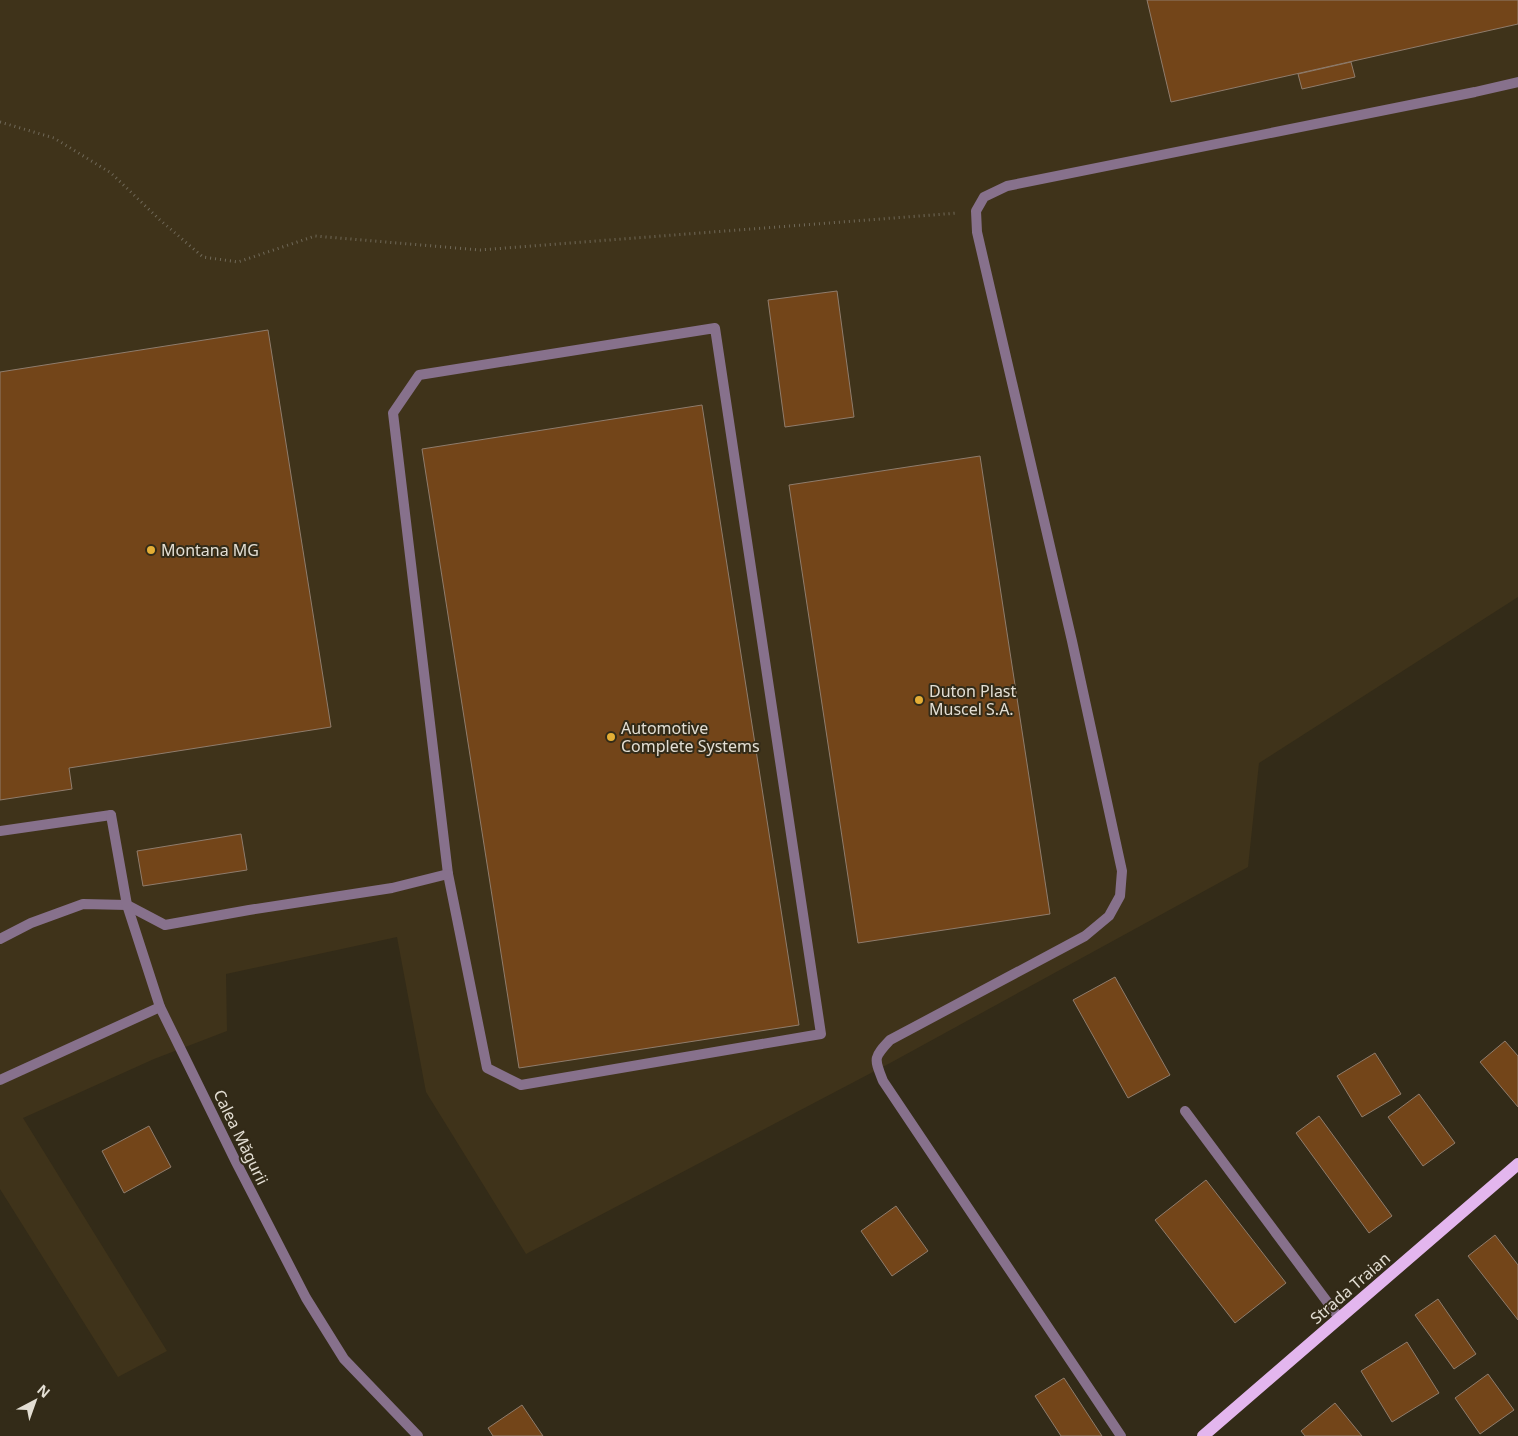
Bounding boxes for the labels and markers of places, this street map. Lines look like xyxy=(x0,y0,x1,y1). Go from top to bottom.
place label: Montana MG xyxy=(161,539,259,561)
marker: Montana MG xyxy=(145,544,157,556)
place label: Duton Plast Muscel S.A. xyxy=(929,680,1017,720)
marker: Duton Plast Muscel S.A. xyxy=(913,694,925,706)
place label: Automotive Complete Systems xyxy=(621,717,760,757)
marker: Automotive Complete Systems xyxy=(605,731,617,743)

